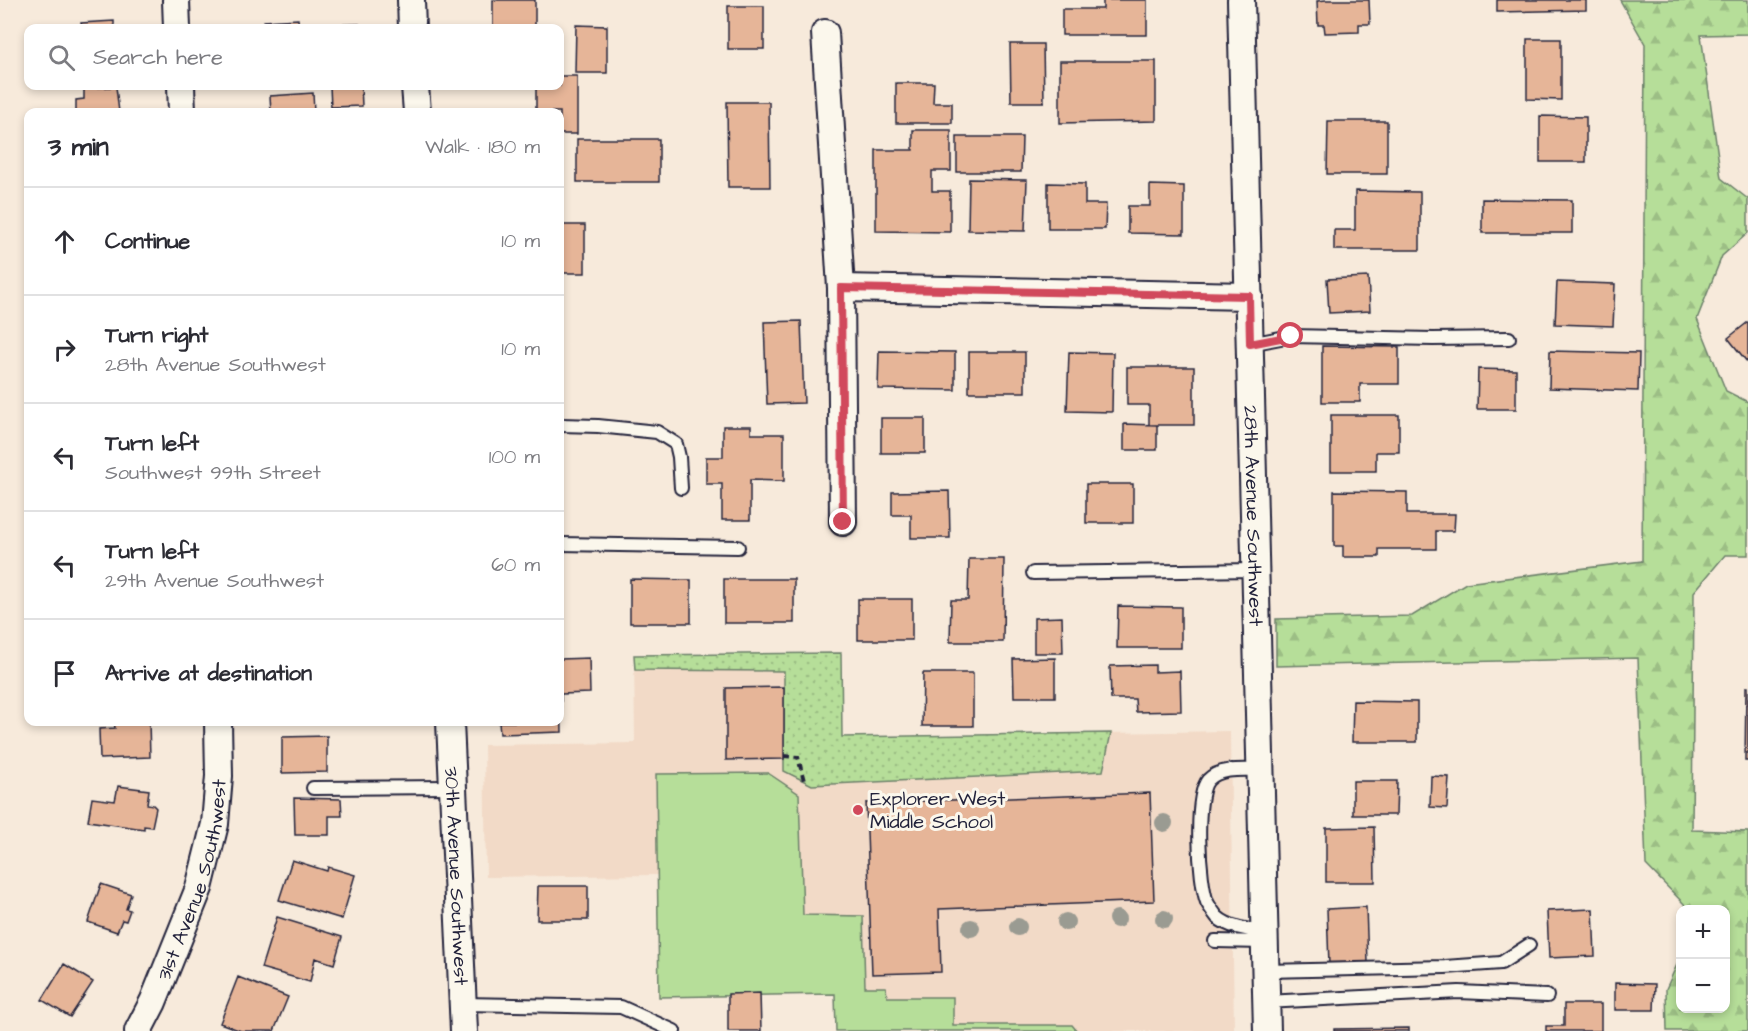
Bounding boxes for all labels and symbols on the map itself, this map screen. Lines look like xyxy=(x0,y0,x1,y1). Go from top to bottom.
route start xyxy=(1277,322,1303,348)
street label: 28th Avenue Southwest xyxy=(1236,405,1270,627)
route end xyxy=(829,508,855,534)
street label: 30th Avenue Southwest xyxy=(437,766,475,986)
street label: 31st Avenue Southwest xyxy=(150,778,234,985)
place label: Explorer West Middle School xyxy=(870,785,1005,836)
marker: Explorer West Middle School xyxy=(851,803,865,817)

